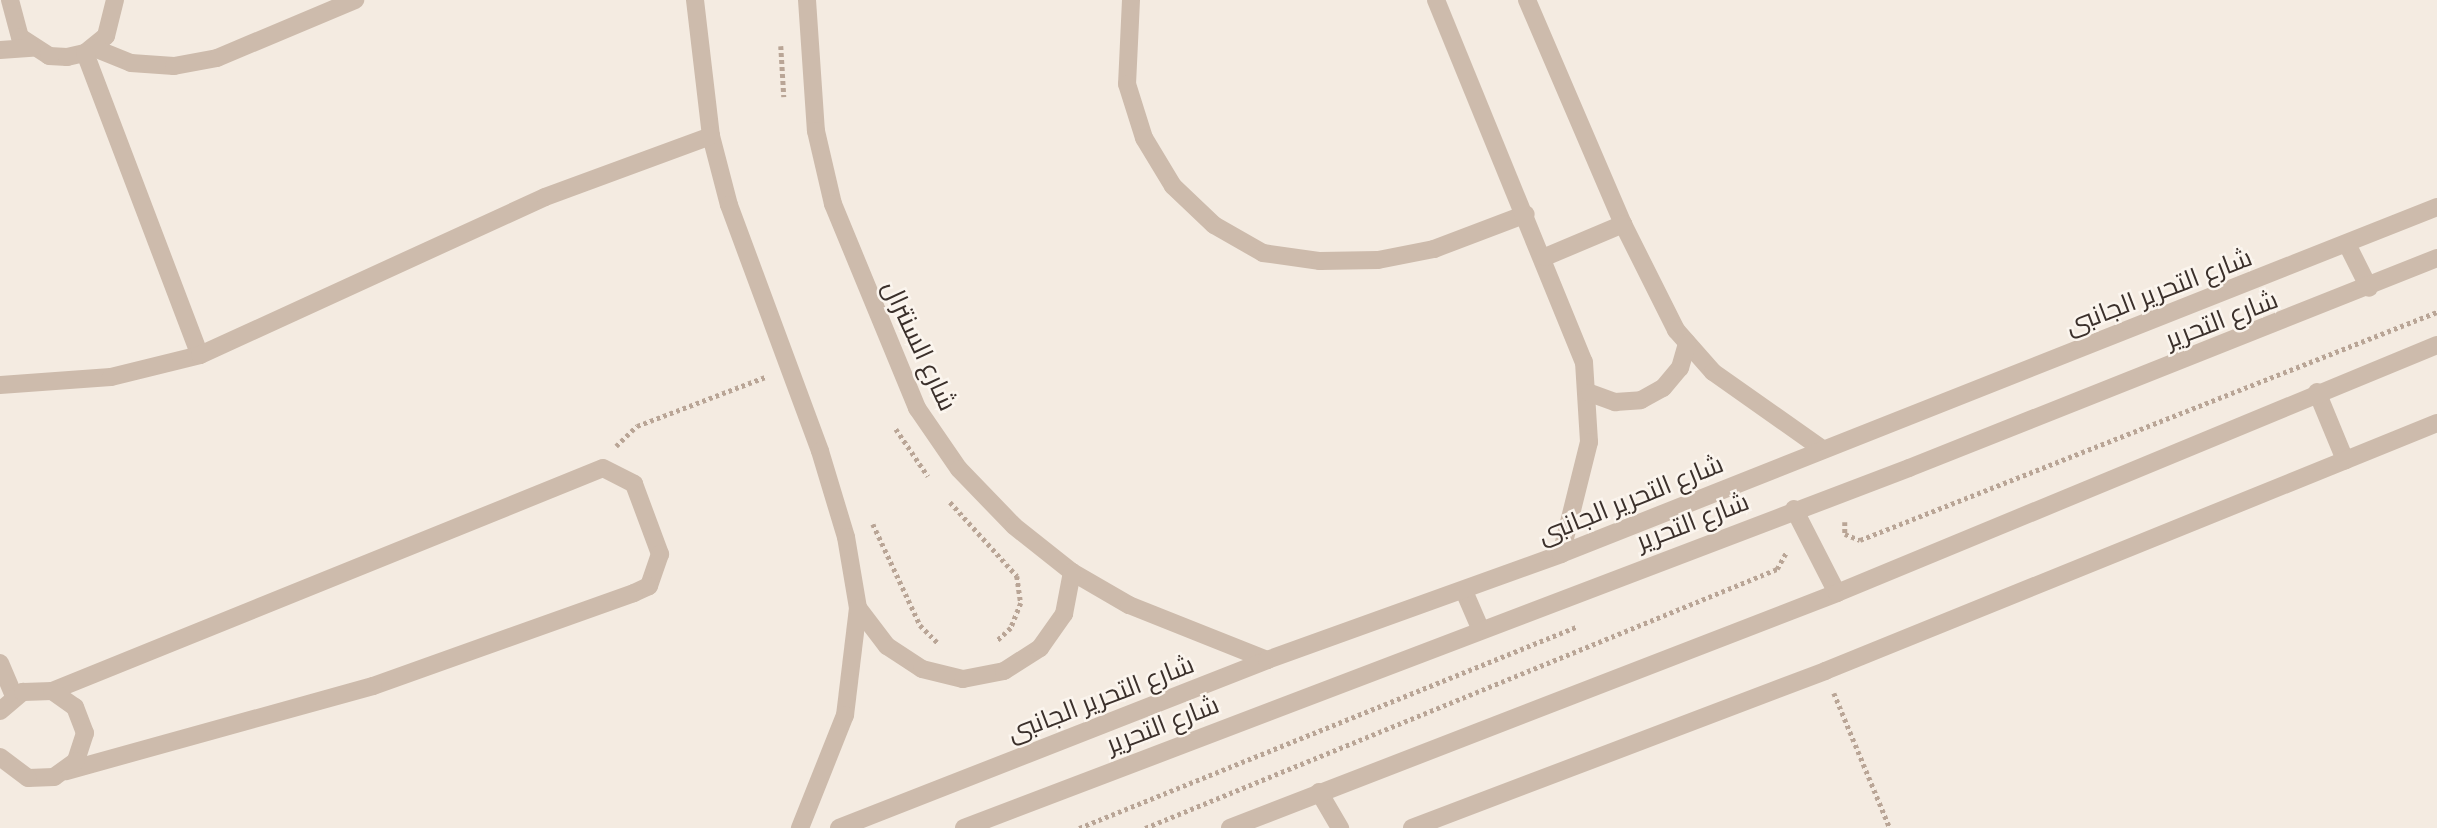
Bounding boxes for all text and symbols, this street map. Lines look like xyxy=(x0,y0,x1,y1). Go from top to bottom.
street label: شارع التحرير الجانبى xyxy=(2060,240,2256,340)
street label: شارع السنترال xyxy=(877,275,965,415)
street label: شارع التحرير xyxy=(2160,282,2282,354)
street label: شارع التحرير الجانبى xyxy=(1533,447,1727,549)
street label: شارع التحرير xyxy=(1631,484,1753,556)
street label: شارع التحرير الجانبى xyxy=(1002,647,1198,747)
street label: شارع التحرير xyxy=(1101,687,1223,759)

